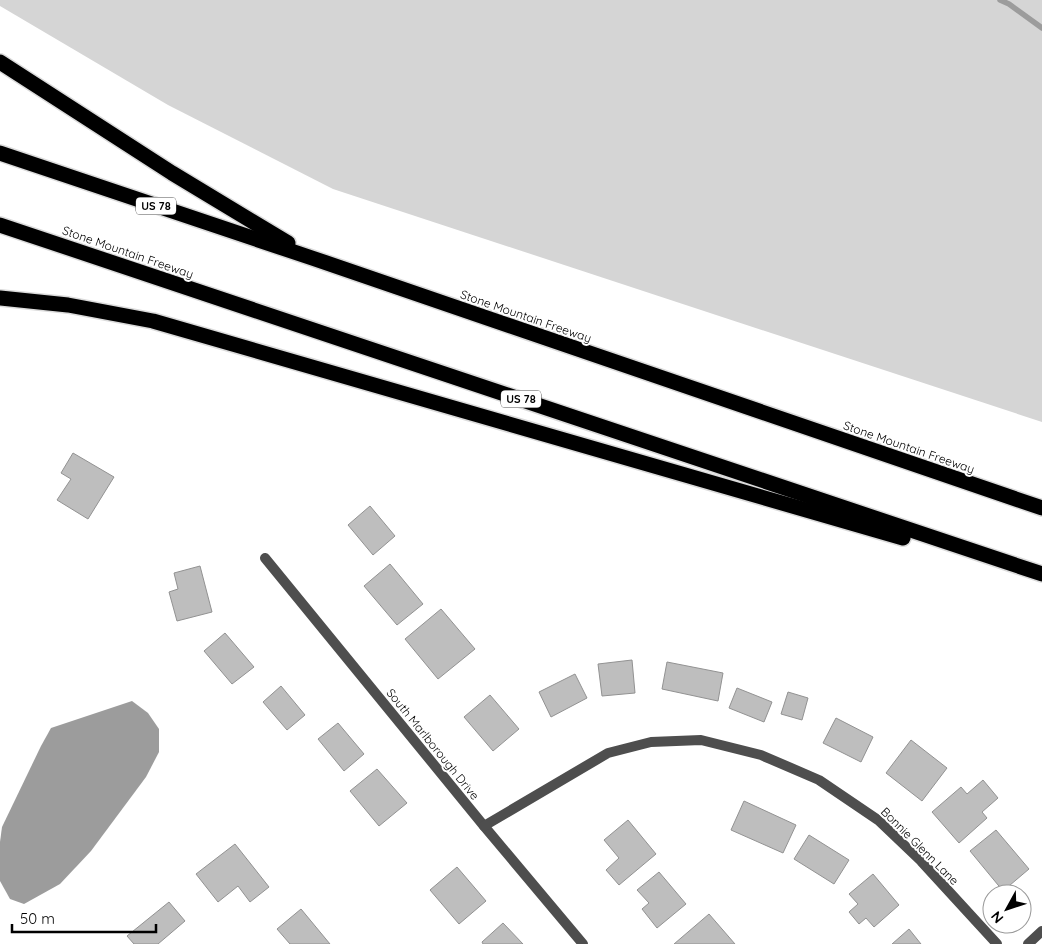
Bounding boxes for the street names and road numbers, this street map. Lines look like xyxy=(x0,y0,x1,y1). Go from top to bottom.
road number: US 78 xyxy=(136,198,176,215)
street label: Stone Mountain Freeway xyxy=(60,222,196,282)
street label: Stone Mountain Freeway xyxy=(458,286,594,346)
road number: US 78 xyxy=(501,390,541,408)
street label: Stone Mountain Freeway xyxy=(841,417,977,477)
street label: South Marlborough Drive xyxy=(383,685,483,803)
street label: Bonnie Glenn Lane xyxy=(878,804,962,888)

